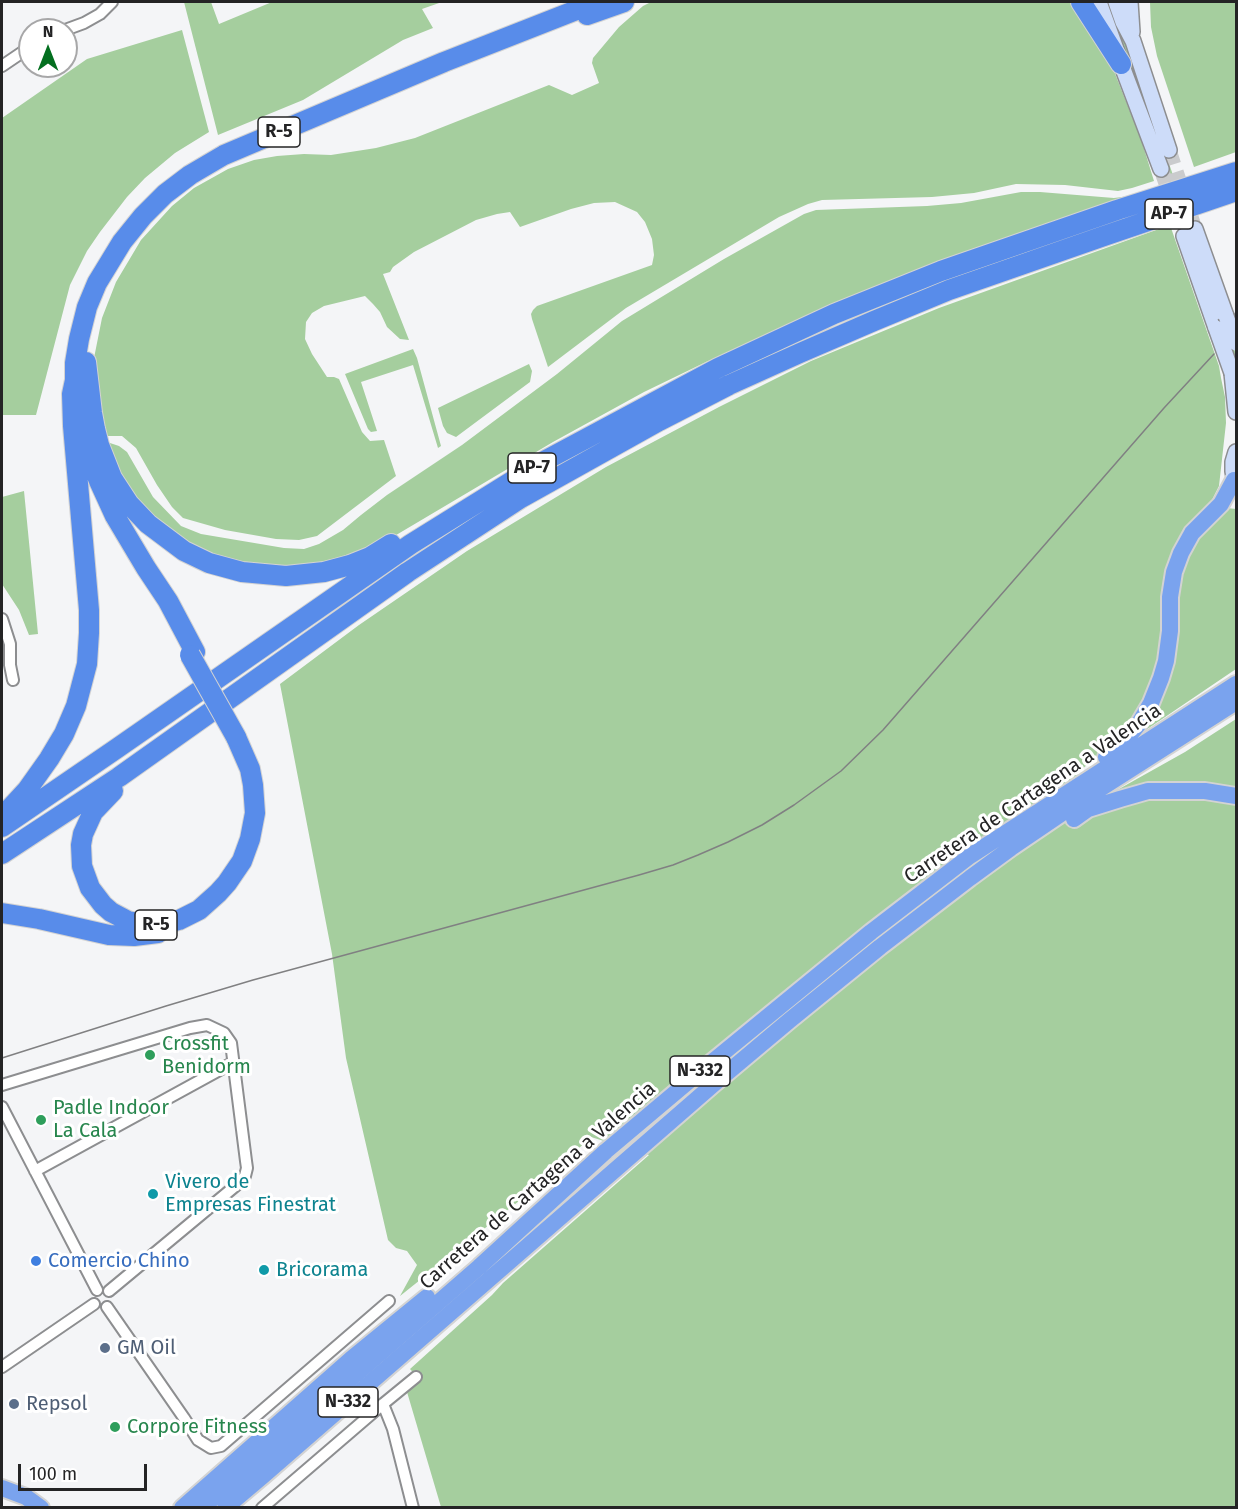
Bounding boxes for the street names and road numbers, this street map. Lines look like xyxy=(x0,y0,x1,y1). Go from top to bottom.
road number: R-5 xyxy=(258,117,300,147)
road number: AP-7 xyxy=(1145,199,1193,229)
road number: AP-7 xyxy=(508,453,556,483)
street label: Carretera de Cartagena a Valencia xyxy=(900,699,1166,889)
road number: R-5 xyxy=(135,910,177,940)
road number: N-332 xyxy=(670,1056,730,1086)
street label: Carretera de Cartagena a Valencia xyxy=(415,1077,661,1295)
road number: N-332 xyxy=(318,1387,378,1417)

